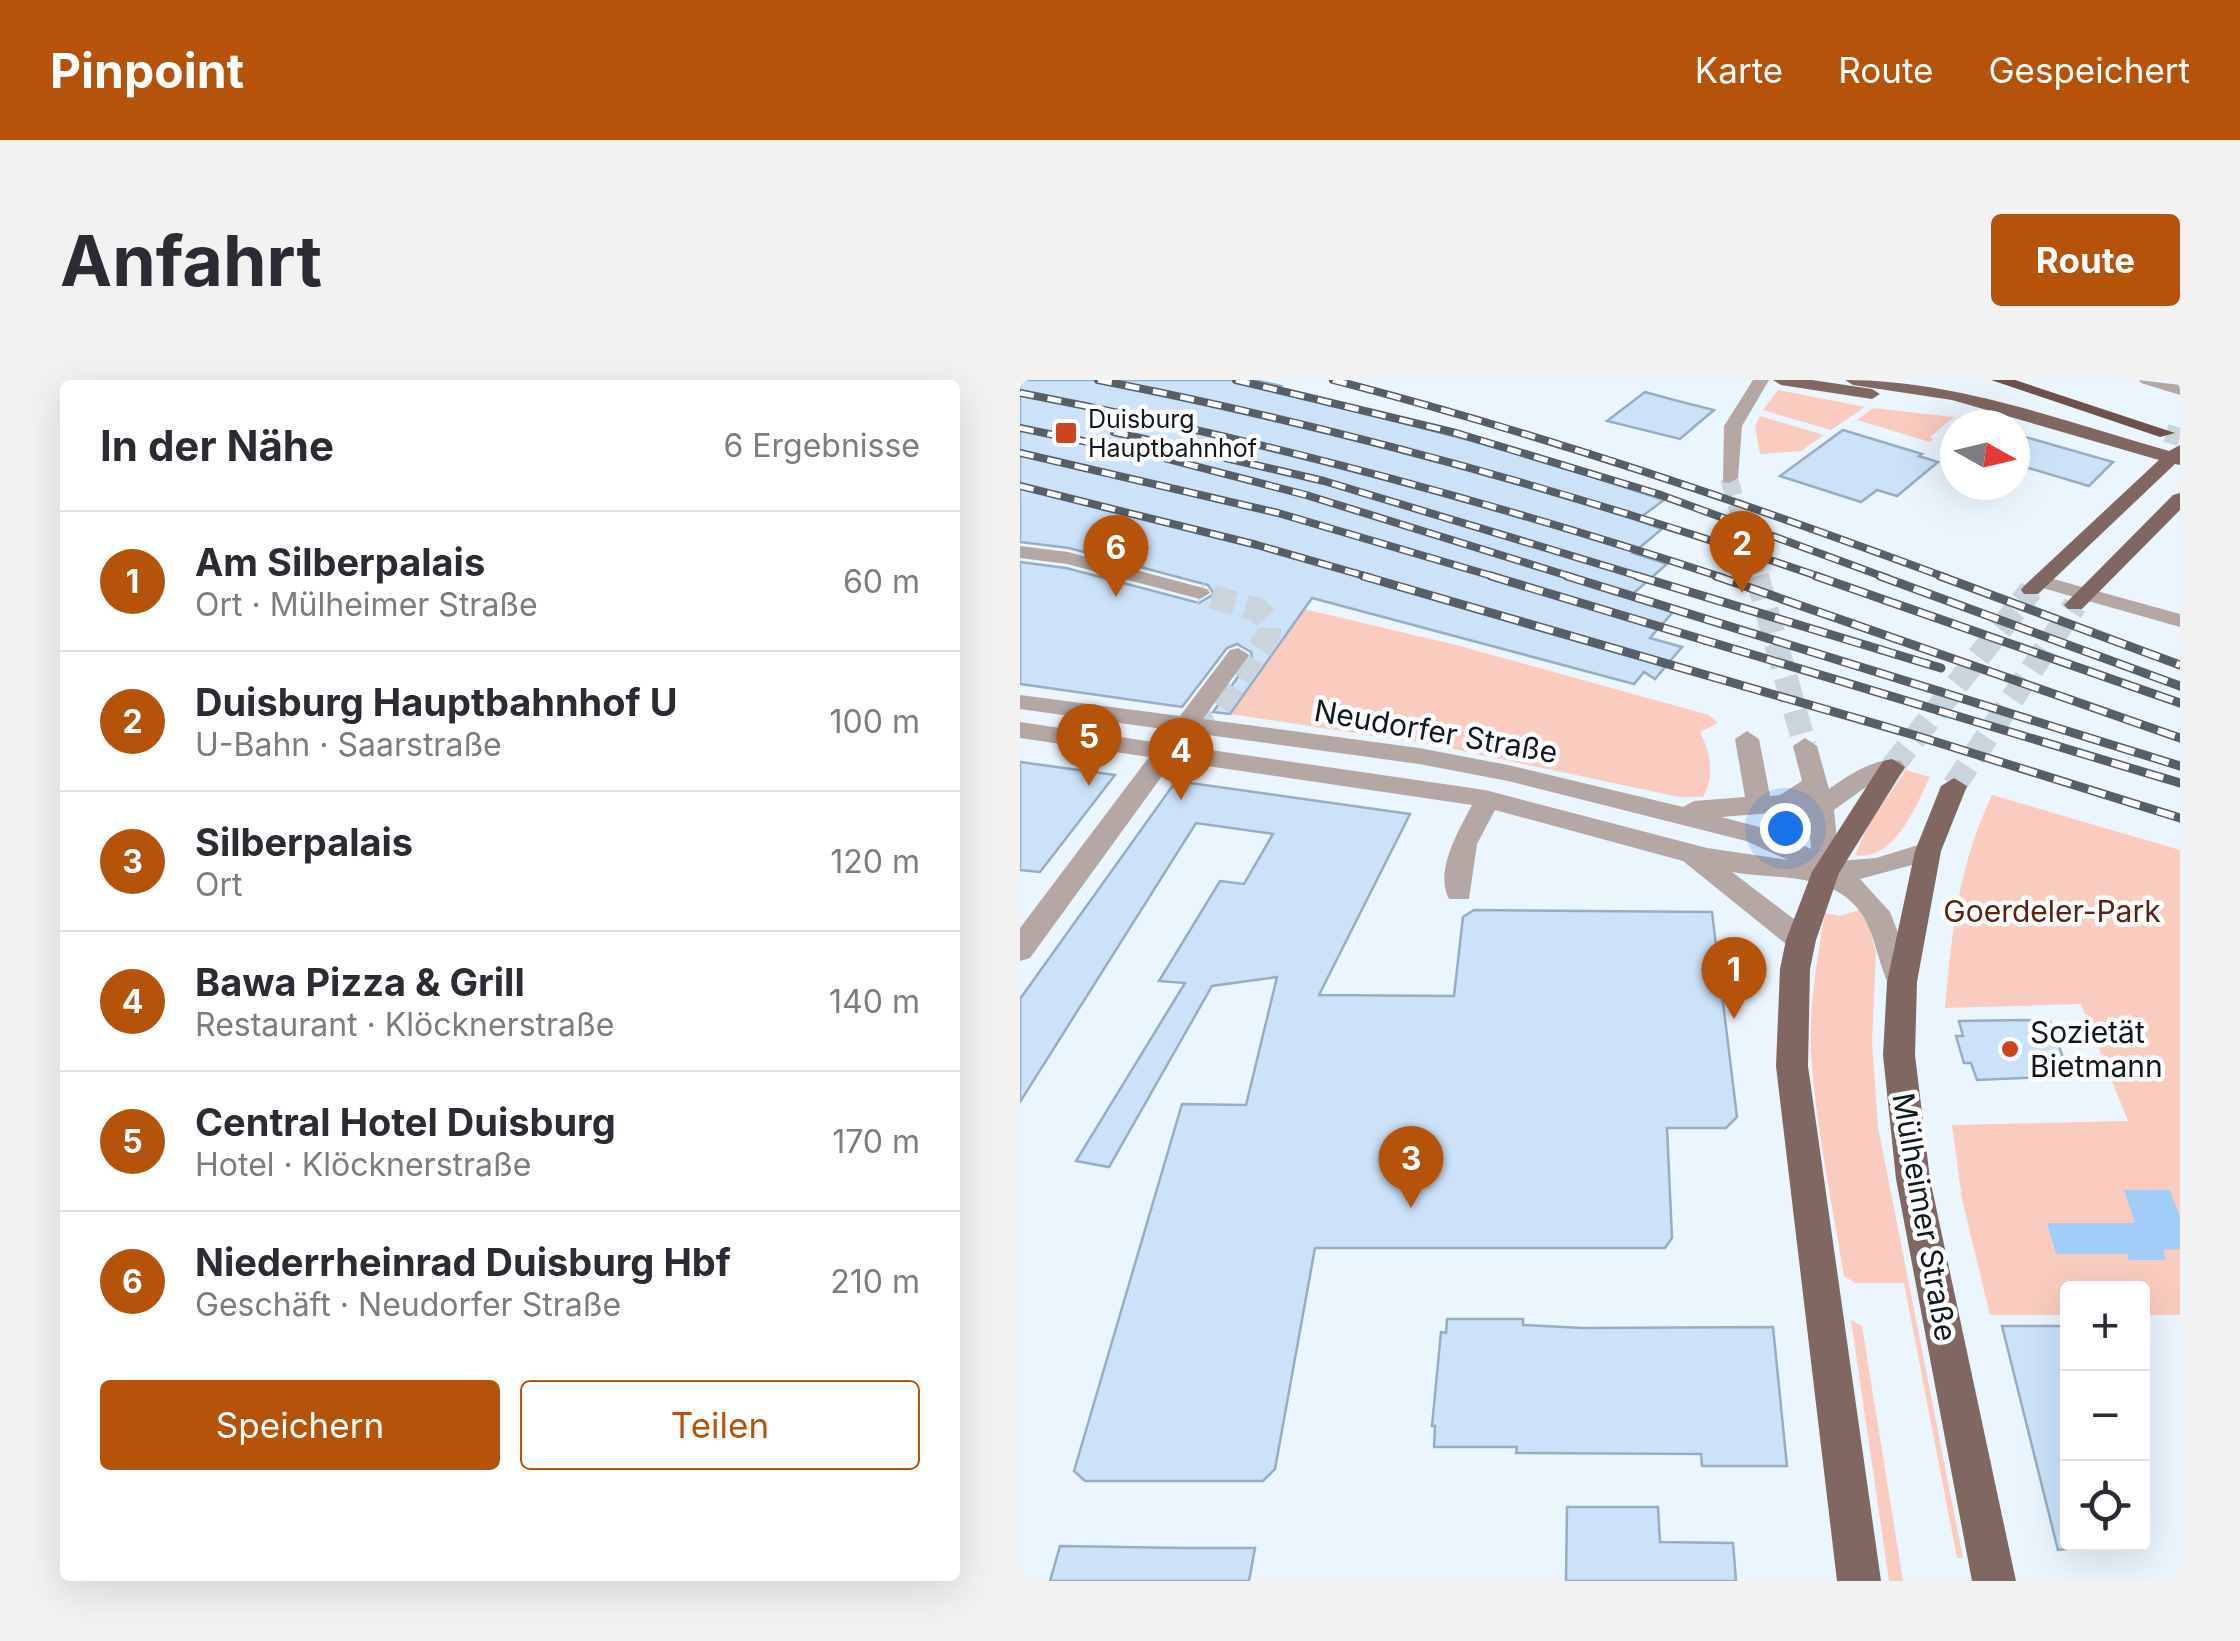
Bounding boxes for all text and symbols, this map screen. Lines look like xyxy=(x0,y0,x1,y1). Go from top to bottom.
text: Pinpoint xyxy=(50,41,244,100)
text: Karte xyxy=(1695,49,1783,91)
text: Route xyxy=(1838,49,1933,91)
text: Gespeichert xyxy=(1988,49,2190,91)
button: Route xyxy=(1991,214,2180,306)
text: Anfahrt xyxy=(60,218,322,303)
place label: Duisburg Hauptbahnhof xyxy=(1088,404,1257,463)
north arrow xyxy=(1940,410,2030,500)
text: In der Nähe xyxy=(100,420,334,471)
marker: Duisburg Hauptbahnhof xyxy=(1053,420,1079,446)
text: 6 Ergebnisse xyxy=(723,426,920,465)
pin: 2 xyxy=(1710,510,1774,593)
pin: 6 xyxy=(1084,514,1148,597)
text: Am Silberpalais xyxy=(195,539,485,585)
text: 1 xyxy=(126,562,139,601)
text: 60 m xyxy=(843,562,920,601)
text: Ort · Mülheimer Straße xyxy=(195,585,538,624)
text: Duisburg Hauptbahnhof U xyxy=(195,679,678,725)
street label: Neudorfer Straße xyxy=(1311,692,1561,770)
text: 2 xyxy=(122,702,143,741)
text: 100 m xyxy=(830,702,920,741)
pin: 5 xyxy=(1056,704,1122,786)
pin: 4 xyxy=(1148,718,1214,800)
text: U-Bahn · Saarstraße xyxy=(195,725,502,764)
your location xyxy=(1760,803,1811,854)
text: Silberpalais xyxy=(195,819,413,865)
text: 3 xyxy=(122,842,143,881)
text: 120 m xyxy=(830,842,920,881)
text: Ort xyxy=(195,865,242,904)
park label: Goerdeler-Park xyxy=(1943,893,2161,929)
pin: 1 xyxy=(1702,936,1766,1019)
text: Bawa Pizza & Grill xyxy=(195,959,525,1005)
text: 4 xyxy=(122,982,143,1021)
text: 140 m xyxy=(829,982,920,1021)
text: Restaurant · Klöcknerstraße xyxy=(195,1005,614,1044)
place label: Sozietät Bietmann xyxy=(2030,1014,2163,1084)
marker: Sozietät Bietmann xyxy=(1999,1038,2021,1060)
street label: Mülheimer Straße xyxy=(1885,1090,1965,1344)
text: Central Hotel Duisburg xyxy=(195,1099,616,1145)
text: 5 xyxy=(122,1122,143,1161)
text: 170 m xyxy=(832,1122,920,1161)
pin: 3 xyxy=(1378,1126,1444,1208)
text: Hotel · Klöcknerstraße xyxy=(195,1145,531,1184)
text: Niederrheinrad Duisburg Hbf xyxy=(195,1239,731,1285)
text: 6 xyxy=(122,1262,143,1301)
text: 210 m xyxy=(830,1262,920,1301)
map controls xyxy=(2060,1281,2150,1551)
button: + xyxy=(2060,1281,2150,1371)
text: Geschäft · Neudorfer Straße xyxy=(195,1285,621,1324)
button: − xyxy=(2060,1371,2150,1461)
button: Speichern xyxy=(100,1380,500,1470)
button: Teilen xyxy=(520,1380,920,1470)
button: locate xyxy=(2060,1461,2150,1551)

